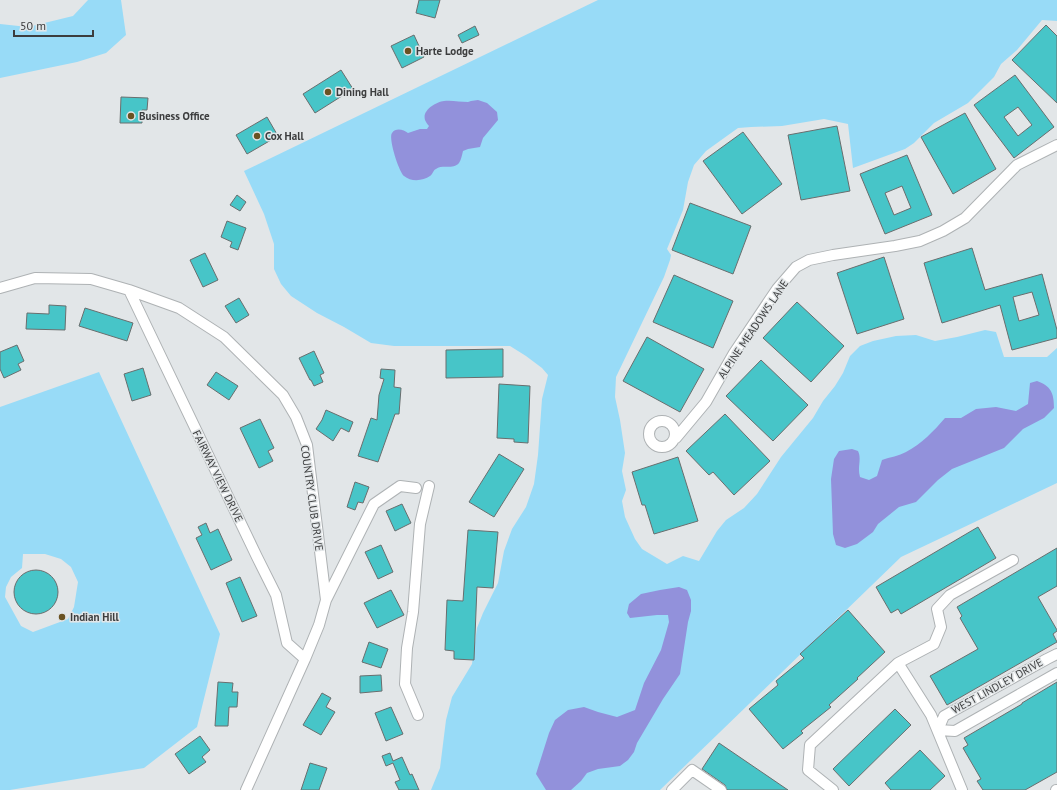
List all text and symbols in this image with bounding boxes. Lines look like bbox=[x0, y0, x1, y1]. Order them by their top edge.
scale bar bbox=[14, 12, 93, 38]
text: 50 m bbox=[20, 18, 46, 33]
place label: Harte Lodge bbox=[416, 44, 474, 58]
marker: Harte Lodge bbox=[403, 46, 413, 56]
place label: Dining Hall bbox=[336, 85, 390, 99]
marker: Dining Hall bbox=[323, 87, 333, 97]
place label: Business Office bbox=[139, 109, 210, 123]
marker: Business Office bbox=[126, 111, 136, 121]
place label: Cox Hall bbox=[265, 129, 304, 143]
marker: Cox Hall bbox=[252, 131, 262, 141]
street label: ALPINE MEADOWS LANE bbox=[715, 277, 791, 381]
street label: FAIRWAY VIEW DRIVE bbox=[190, 428, 246, 524]
street label: COUNTRY CLUB DRIVE bbox=[298, 444, 326, 552]
place label: Indian Hill bbox=[70, 610, 120, 624]
marker: Indian Hill bbox=[57, 612, 67, 622]
street label: WEST LINDLEY DRIVE bbox=[949, 655, 1045, 717]

